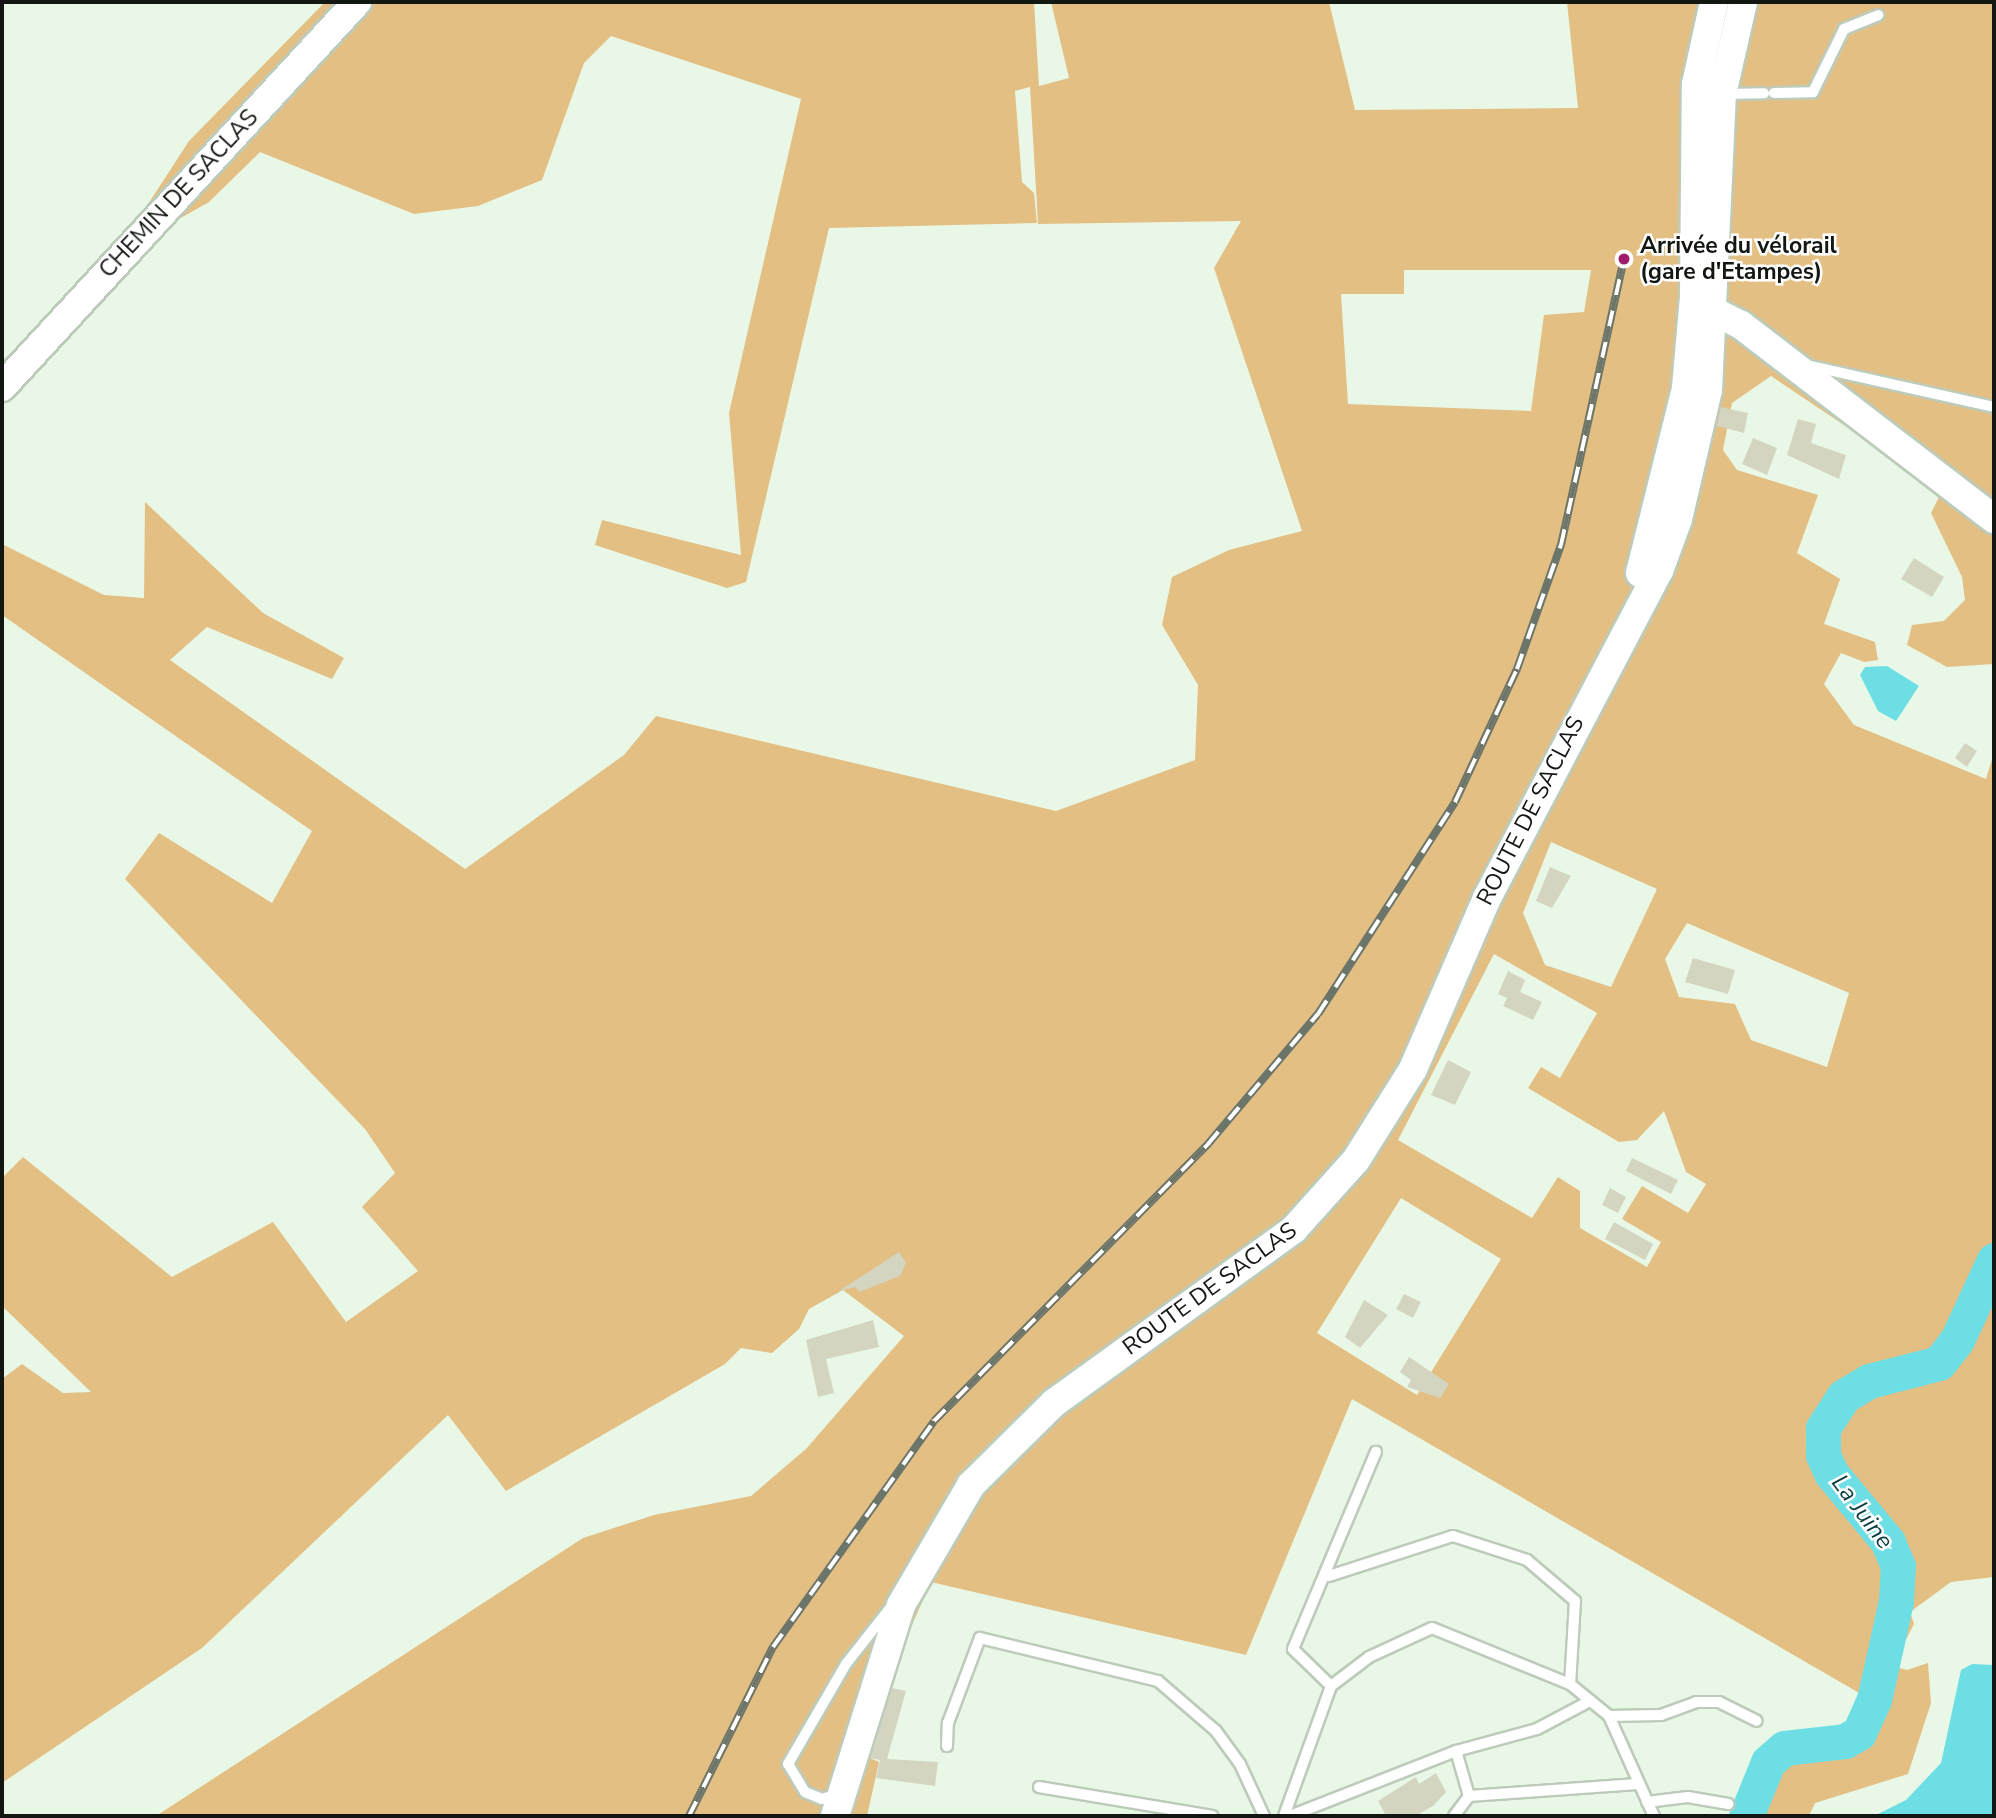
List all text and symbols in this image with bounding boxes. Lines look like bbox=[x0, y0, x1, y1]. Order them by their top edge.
street label: CHEMIN DE SACLAS bbox=[94, 104, 264, 284]
place label: Arrivée du vélorail (gare d'Etampes) bbox=[1640, 232, 1837, 286]
marker: Arrivée du vélorail (gare d'Etampes) bbox=[1614, 249, 1634, 269]
street label: ROUTE DE SACLAS bbox=[1471, 712, 1591, 910]
street label: ROUTE DE SACLAS bbox=[1118, 1217, 1302, 1361]
water label: La Juine bbox=[1825, 1469, 1899, 1555]

